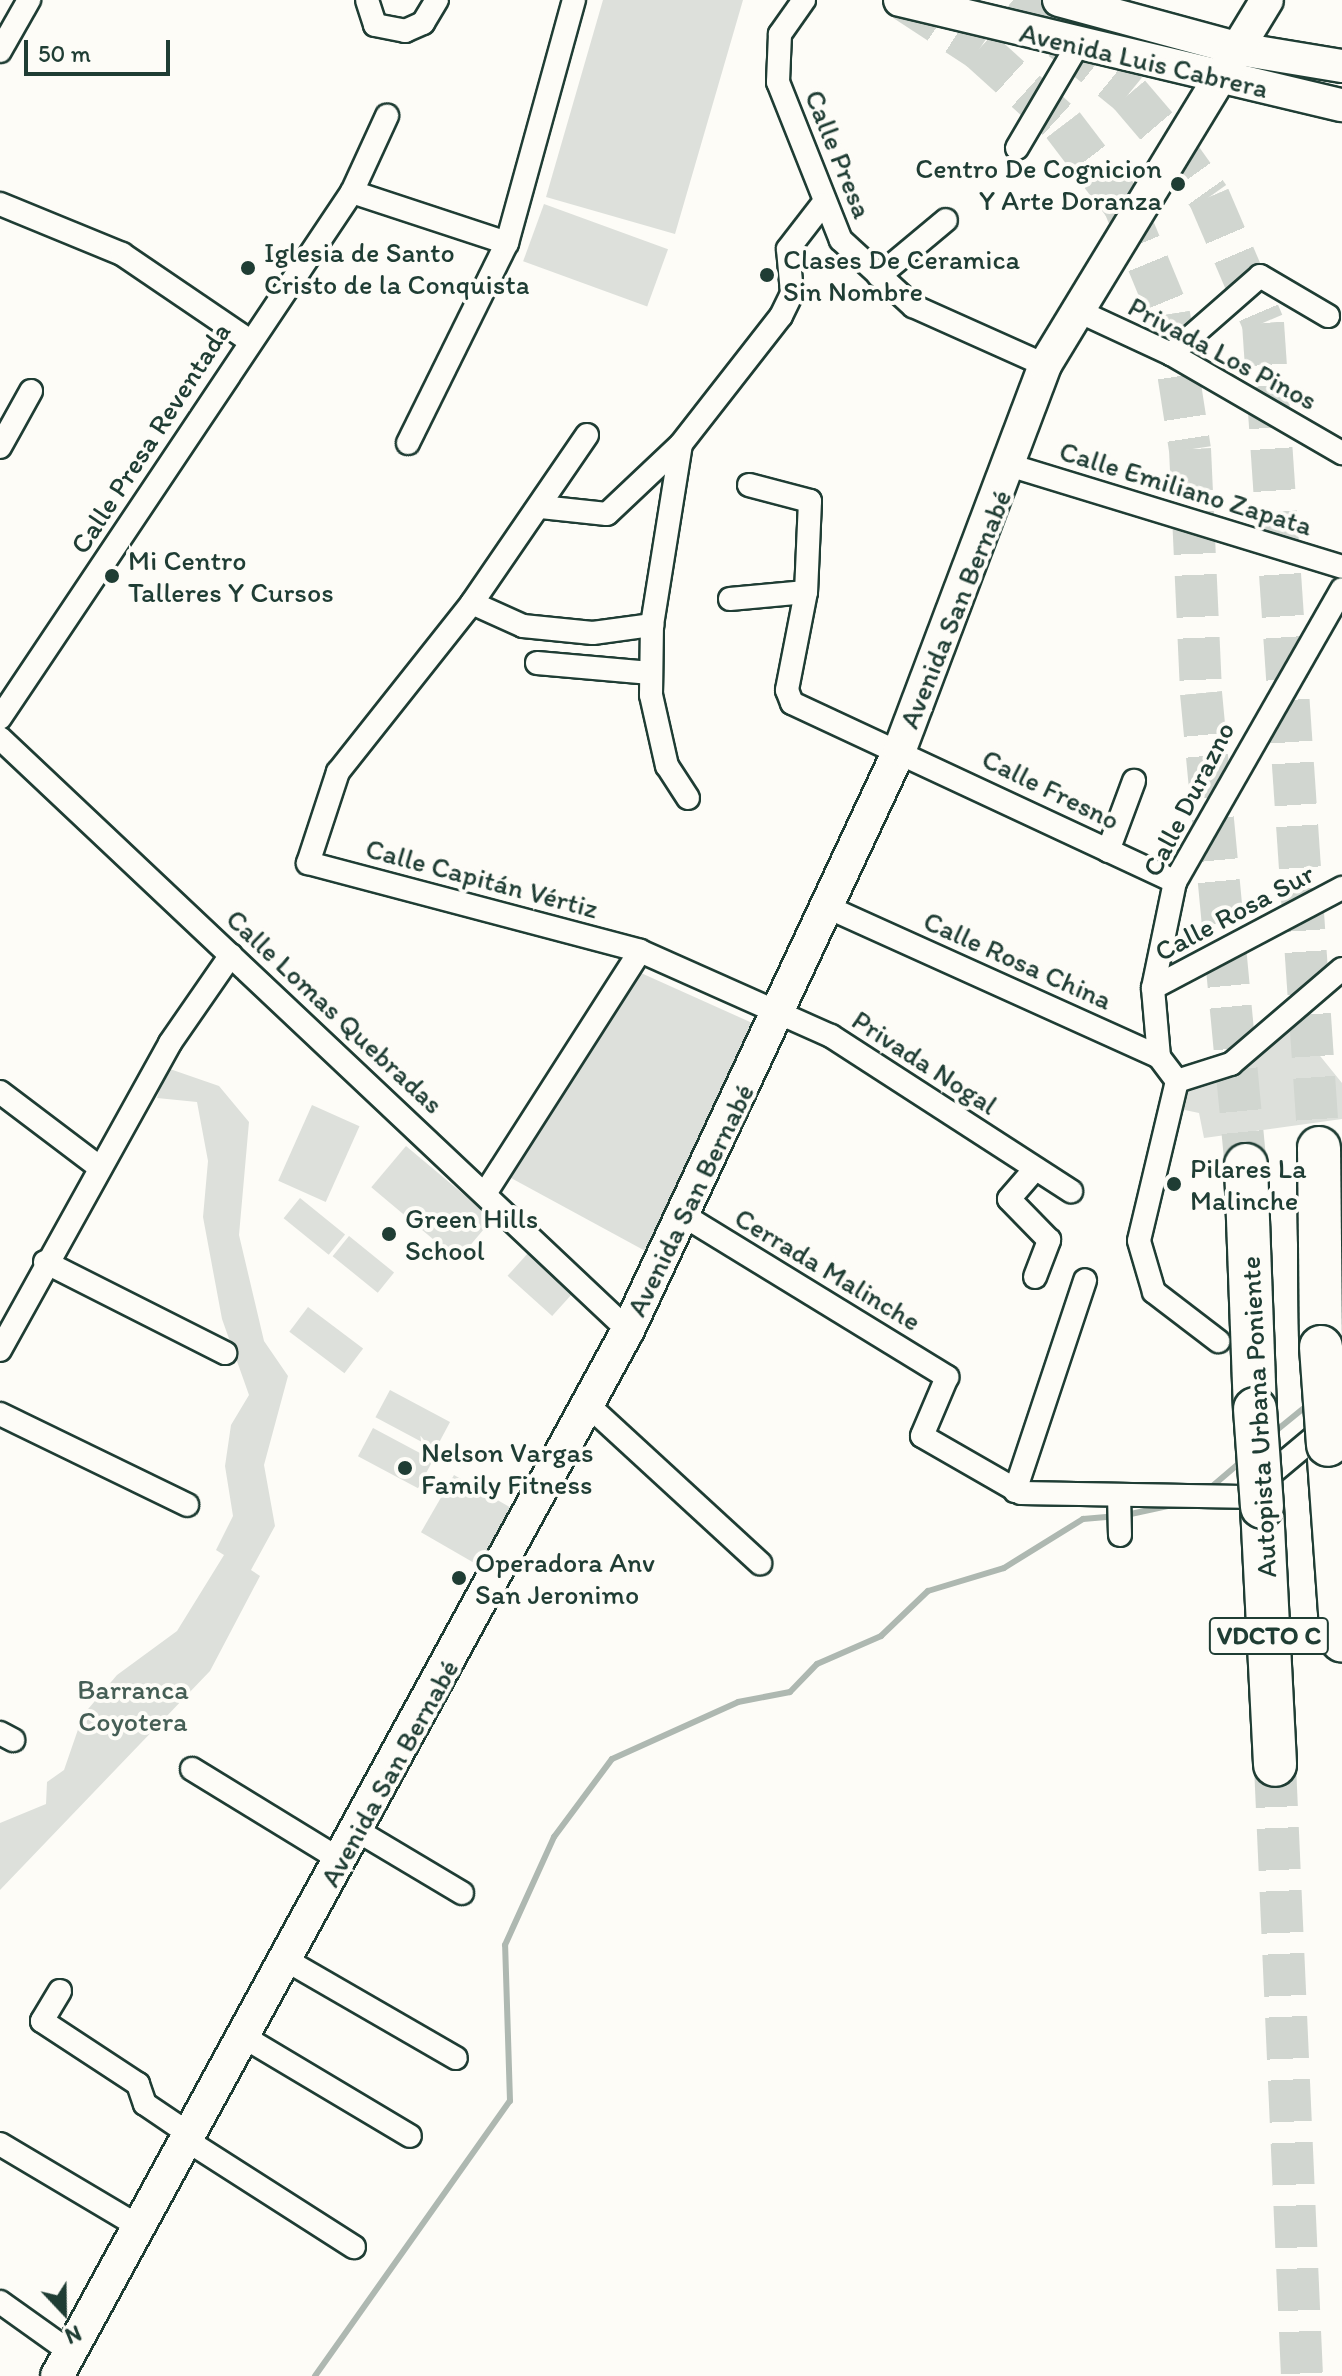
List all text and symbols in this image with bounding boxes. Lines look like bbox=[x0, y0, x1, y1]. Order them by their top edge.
street label: Avenida Luis Cabrera bbox=[1016, 15, 1272, 105]
scale bar bbox=[28, 24, 174, 74]
text: 50 m bbox=[38, 39, 91, 68]
street label: Calle Presa bbox=[798, 85, 880, 223]
place label: Centro De Cognicion Y Arte Doranza bbox=[915, 151, 1162, 217]
marker: Centro De Cognicion Y Arte Doranza bbox=[1169, 175, 1187, 193]
place label: Iglesia de Santo Cristo de la Conquista bbox=[264, 235, 530, 301]
place label: Clases De Ceramica Sin Nombre bbox=[783, 242, 1020, 308]
marker: Iglesia de Santo Cristo de la Conquista bbox=[239, 259, 257, 277]
marker: Clases De Ceramica Sin Nombre bbox=[758, 266, 776, 284]
street label: Privada Los Pinos bbox=[1122, 289, 1324, 417]
street label: Calle Presa Reventada bbox=[63, 317, 237, 559]
street label: Calle Emiliano Zapata bbox=[1055, 433, 1317, 543]
street label: Avenida San Bernabé bbox=[892, 485, 1018, 733]
place label: Mi Centro Talleres Y Cursos bbox=[128, 543, 334, 609]
marker: Mi Centro Talleres Y Cursos bbox=[103, 567, 121, 585]
street label: Calle Durazno bbox=[1134, 716, 1242, 882]
street label: Calle Fresno bbox=[977, 741, 1125, 837]
street label: Calle Capitán Vértiz bbox=[362, 831, 602, 925]
street label: Calle Rosa Sur bbox=[1149, 856, 1319, 968]
street label: Calle Lomas Quebradas bbox=[220, 902, 450, 1120]
street label: Calle Rosa China bbox=[920, 904, 1116, 1016]
street label: Privada Nogal bbox=[846, 1003, 1004, 1121]
street label: Avenida San Bernabé bbox=[619, 1079, 761, 1321]
place label: Pilares La Malinche bbox=[1190, 1151, 1307, 1217]
marker: Pilares La Malinche bbox=[1165, 1175, 1183, 1193]
street label: Cerrada Malinche bbox=[729, 1200, 927, 1338]
place label: Green Hills School bbox=[405, 1201, 538, 1267]
marker: Green Hills School bbox=[380, 1225, 398, 1243]
street label: Autopista Urbana Poniente bbox=[1233, 1255, 1283, 1579]
place label: Nelson Vargas Family Fitness bbox=[421, 1435, 593, 1501]
marker: Nelson Vargas Family Fitness bbox=[396, 1459, 414, 1477]
place label: Operadora Anv San Jeronimo bbox=[475, 1545, 656, 1611]
marker: Operadora Anv San Jeronimo bbox=[450, 1569, 468, 1587]
road number: VDCTO C bbox=[1207, 1614, 1331, 1658]
street label: Avenida San Bernabé bbox=[313, 1654, 465, 1892]
park label: Barranca Coyotera bbox=[77, 1672, 189, 1738]
north arrow bbox=[24, 2272, 104, 2352]
text: N bbox=[61, 2319, 85, 2350]

